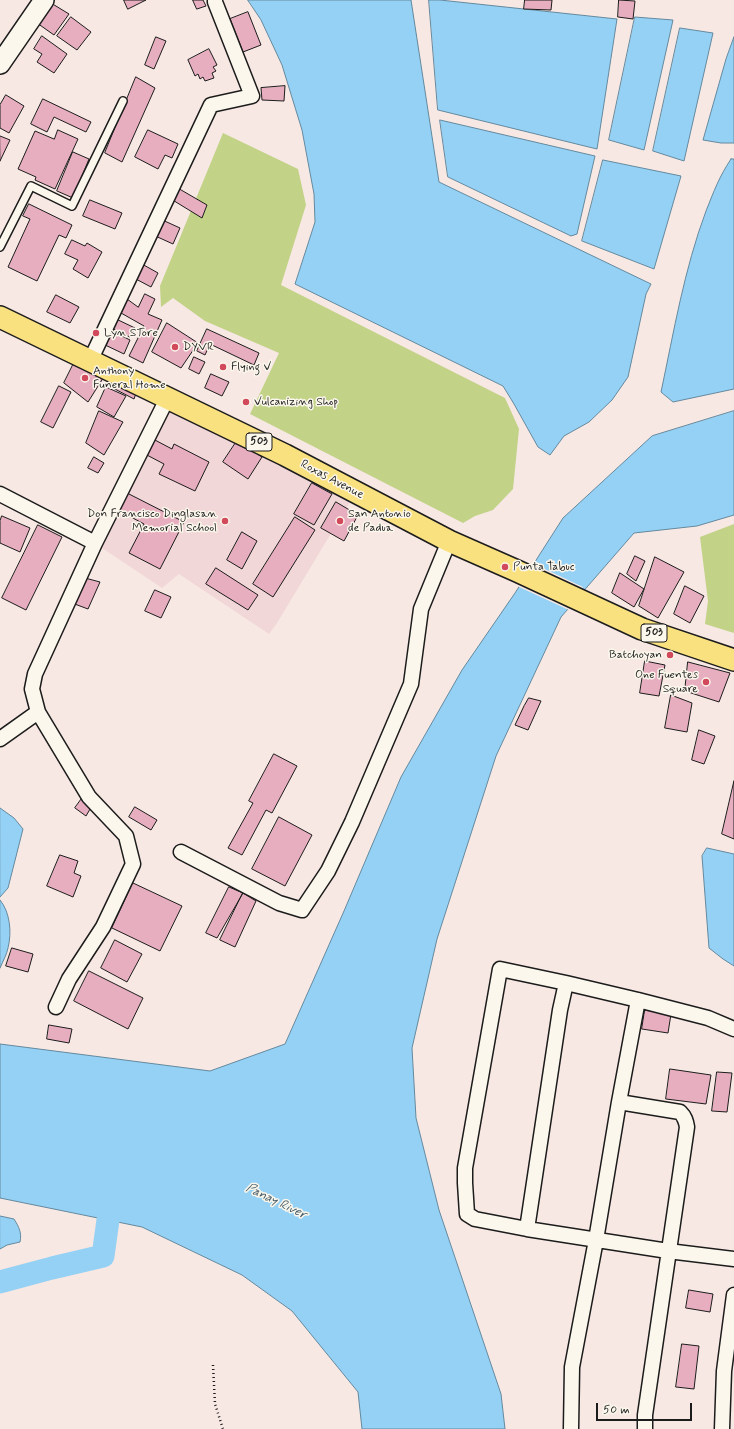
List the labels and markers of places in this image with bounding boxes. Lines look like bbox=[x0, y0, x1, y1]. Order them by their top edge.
place label: Lyn STore bbox=[104, 326, 158, 340]
marker: Lyn STore bbox=[91, 328, 101, 338]
place label: DYVR bbox=[183, 340, 214, 354]
marker: DYVR bbox=[170, 342, 180, 352]
place label: Flying V bbox=[231, 360, 271, 374]
marker: Flying V bbox=[218, 362, 228, 372]
place label: Anthony Funeral Home bbox=[93, 364, 166, 392]
marker: Anthony Funeral Home bbox=[80, 373, 90, 383]
place label: Vulcanizing Shop bbox=[254, 395, 338, 409]
marker: Vulcanizing Shop bbox=[241, 397, 251, 407]
place label: Don Francisco Dinglasan Memorial School bbox=[87, 507, 217, 535]
place label: San Antonio de Padua bbox=[348, 507, 411, 535]
marker: Don Francisco Dinglasan Memorial School bbox=[220, 516, 230, 526]
marker: San Antonio de Padua bbox=[335, 516, 345, 526]
place label: Punta Tabuc bbox=[513, 560, 574, 574]
marker: Punta Tabuc bbox=[500, 562, 510, 572]
place label: Batchoyan bbox=[609, 648, 662, 662]
marker: Batchoyan bbox=[665, 650, 675, 660]
place label: One Fuentes Square bbox=[635, 668, 698, 696]
marker: One Fuentes Square bbox=[701, 677, 711, 687]

